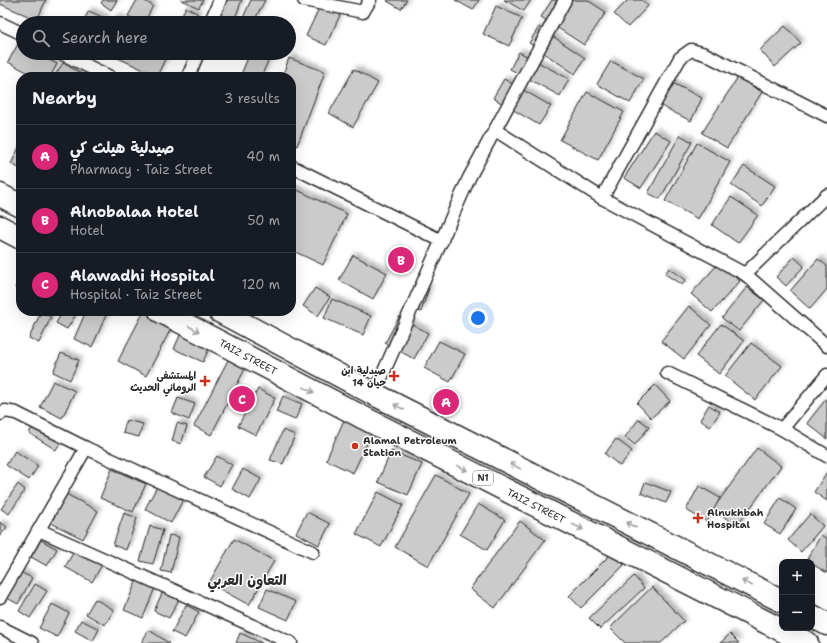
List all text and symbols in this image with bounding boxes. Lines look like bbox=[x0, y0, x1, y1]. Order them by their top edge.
search box bbox=[16, 16, 296, 60]
icon: search bbox=[30, 27, 52, 49]
text: Search here bbox=[62, 28, 148, 48]
text: Nearby bbox=[32, 87, 97, 109]
text: 3 results bbox=[224, 90, 280, 107]
text: صيدلية هيلث كي bbox=[70, 138, 174, 158]
text: A bbox=[40, 148, 50, 165]
text: 40 m bbox=[246, 148, 280, 165]
text: Pharmacy · Taiz Street bbox=[70, 161, 213, 178]
text: Alnobalaa Hotel bbox=[70, 202, 198, 222]
text: B bbox=[41, 212, 49, 229]
text: 50 m bbox=[247, 212, 280, 229]
text: Hotel bbox=[70, 222, 104, 239]
pin: B bbox=[388, 245, 414, 275]
text: Alawadhi Hospital bbox=[70, 266, 215, 286]
text: C bbox=[41, 276, 49, 293]
text: 120 m bbox=[242, 276, 280, 293]
text: Hospital · Taiz Street bbox=[70, 286, 202, 303]
your location bbox=[468, 308, 488, 328]
one-way arrow bbox=[188, 326, 200, 333]
street label: TAIZ STREET bbox=[217, 336, 279, 378]
place label: صيدلية ابن حيان 14 bbox=[341, 364, 386, 389]
place label: المستشفى الروماني الحديث bbox=[130, 369, 196, 397]
marker: صيدلية ابن حيان 14 bbox=[389, 371, 399, 381]
marker: المستشفى الروماني الحديث bbox=[199, 375, 211, 387]
pin: C bbox=[229, 384, 255, 414]
one-way arrow bbox=[303, 386, 315, 394]
pin: A bbox=[433, 387, 459, 417]
one-way arrow bbox=[394, 403, 406, 410]
place label: Alamal Petroleum Station bbox=[363, 434, 457, 459]
marker: Alamal Petroleum Station bbox=[350, 441, 360, 451]
one-way arrow bbox=[510, 462, 522, 469]
one-way arrow bbox=[456, 465, 468, 472]
road number: N1 bbox=[473, 471, 493, 485]
street label: TAIZ STREET bbox=[505, 486, 567, 526]
place label: Alnukhbah Hospital bbox=[707, 506, 764, 531]
marker: Alnukhbah Hospital bbox=[692, 512, 704, 524]
one-way arrow bbox=[626, 520, 638, 528]
one-way arrow bbox=[572, 524, 584, 531]
map controls bbox=[779, 559, 815, 631]
button: + bbox=[779, 559, 815, 595]
district label: التعاون العربي bbox=[208, 571, 287, 593]
one-way arrow bbox=[741, 579, 753, 587]
button: − bbox=[779, 595, 815, 631]

